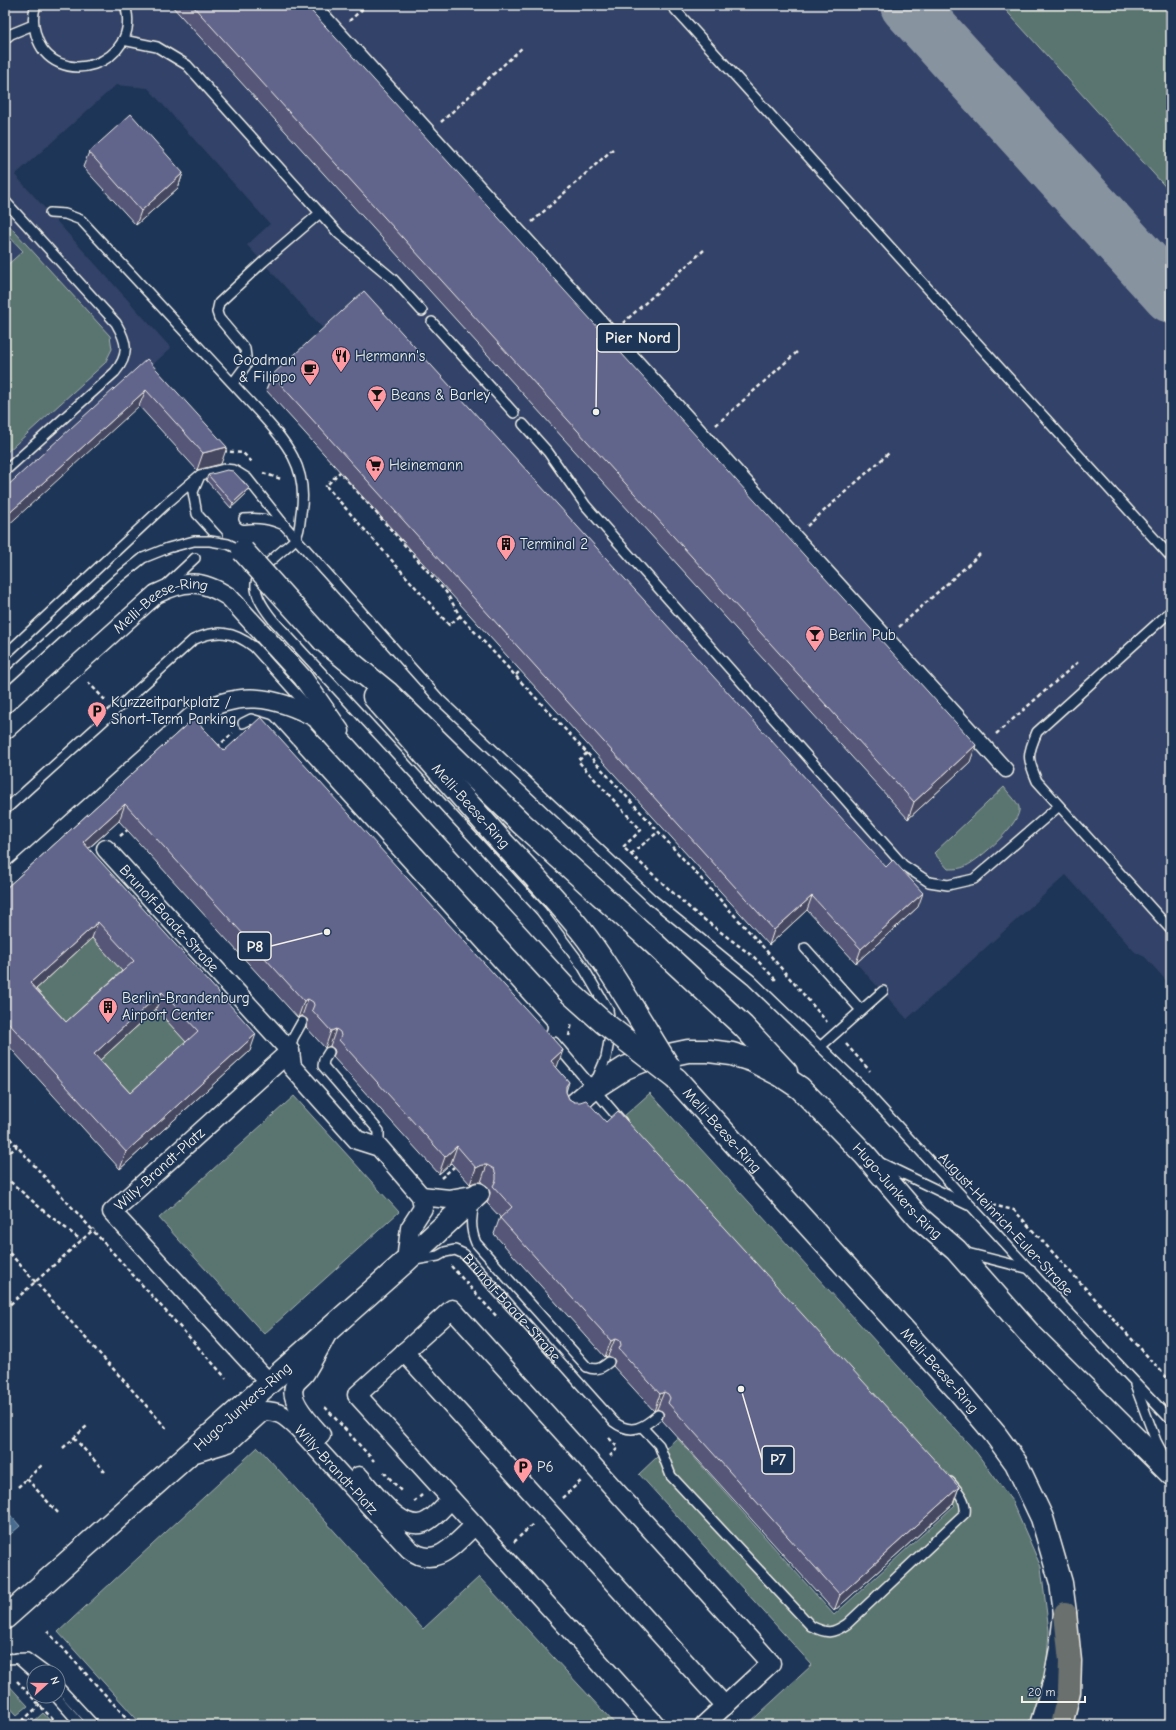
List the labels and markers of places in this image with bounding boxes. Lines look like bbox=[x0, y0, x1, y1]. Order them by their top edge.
callout: Pier Nord bbox=[597, 324, 679, 352]
restaurant icon: Hermann's bbox=[330, 345, 352, 373]
place label: Hermann's bbox=[355, 347, 425, 365]
place label: Goodman & Filippo bbox=[233, 351, 296, 386]
cafe icon: Goodman & Filippo bbox=[299, 358, 321, 386]
bar icon: Beans & Barley bbox=[366, 384, 388, 412]
place label: Beans & Barley bbox=[391, 386, 491, 404]
supermarket icon: Heinemann bbox=[364, 454, 386, 482]
place label: Heinemann bbox=[389, 456, 463, 474]
building icon: Terminal 2 bbox=[495, 533, 517, 561]
place label: Terminal 2 bbox=[520, 535, 588, 553]
bar icon: Berlin Pub bbox=[804, 624, 826, 652]
place label: Berlin Pub bbox=[829, 626, 896, 644]
place label: Kurzzeitparkplatz / Short-Term Parking bbox=[111, 693, 237, 728]
parking icon: Kurzzeitparkplatz / Short-Term Parking bbox=[86, 700, 108, 728]
callout: P8 bbox=[238, 932, 271, 960]
place label: Berlin-Brandenburg Airport Center bbox=[122, 989, 250, 1024]
building icon: Berlin-Brandenburg Airport Center bbox=[97, 996, 119, 1024]
callout: P7 bbox=[762, 1446, 794, 1474]
parking icon: P6 bbox=[512, 1456, 534, 1484]
place label: P6 bbox=[537, 1458, 554, 1476]

